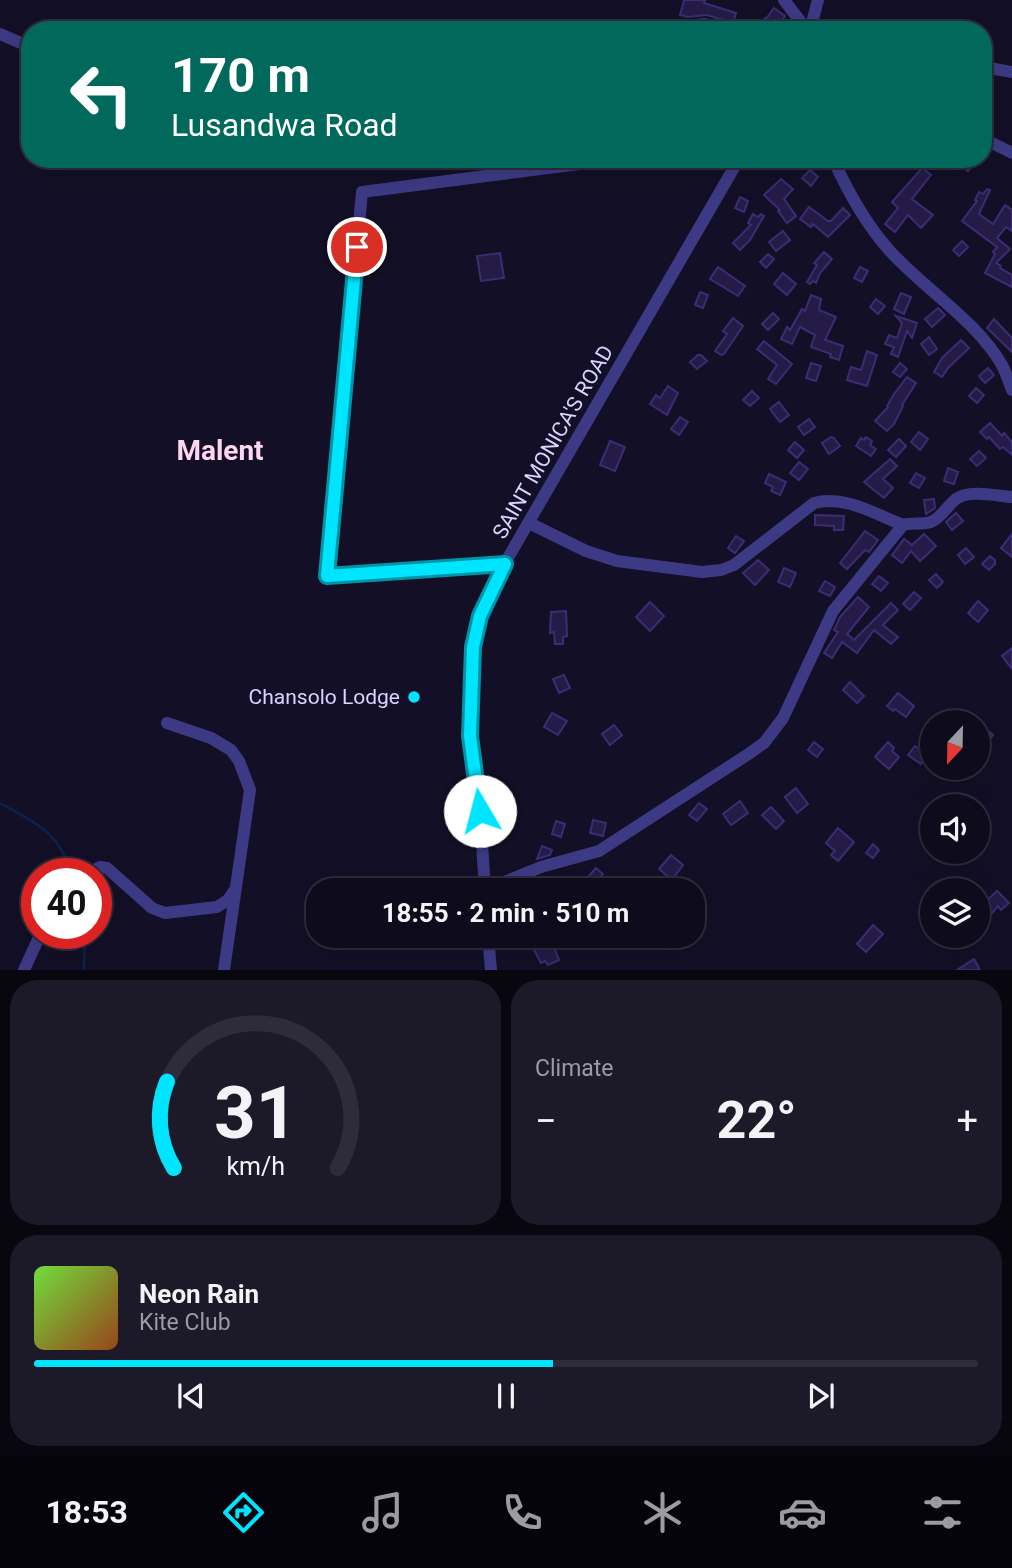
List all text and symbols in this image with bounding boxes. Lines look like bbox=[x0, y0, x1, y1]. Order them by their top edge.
text: 170 m bbox=[171, 47, 310, 104]
icon: left bbox=[56, 49, 147, 140]
text: Lusandwa Road bbox=[171, 106, 398, 144]
pin bbox=[327, 217, 387, 277]
icon: arrive bbox=[338, 228, 376, 266]
street label: SAINT MONICA'S ROAD bbox=[488, 341, 618, 543]
district label: Malent bbox=[176, 434, 264, 467]
place label: Chansolo Lodge bbox=[249, 685, 400, 709]
marker: Chansolo Lodge bbox=[406, 689, 422, 705]
north arrow bbox=[920, 710, 990, 780]
map controls bbox=[920, 710, 990, 948]
position arrow bbox=[443, 774, 517, 848]
button: sound bbox=[920, 794, 990, 864]
speed limit sign: 40 bbox=[21, 858, 112, 949]
button: layers bbox=[920, 878, 990, 948]
text: 18:55 · 2 min · 510 m bbox=[382, 898, 629, 928]
text: Climate bbox=[535, 1055, 614, 1082]
text: 31 bbox=[214, 1071, 297, 1157]
text: 22° bbox=[717, 1090, 797, 1151]
text: − bbox=[535, 1099, 557, 1143]
text: + bbox=[956, 1099, 978, 1143]
text: km/h bbox=[226, 1152, 285, 1181]
text: Neon Rain bbox=[139, 1279, 259, 1309]
text: Kite Club bbox=[139, 1309, 231, 1336]
icon: previous bbox=[172, 1377, 210, 1415]
icon: pause bbox=[487, 1377, 525, 1415]
icon: next bbox=[802, 1377, 840, 1415]
icon: directions bbox=[219, 1488, 268, 1537]
icon: music bbox=[358, 1488, 407, 1537]
icon: phone bbox=[498, 1488, 547, 1537]
icon: climate bbox=[638, 1488, 687, 1537]
icon: car bbox=[778, 1488, 827, 1537]
icon: filters bbox=[918, 1488, 967, 1537]
text: 18:53 bbox=[45, 1493, 128, 1531]

